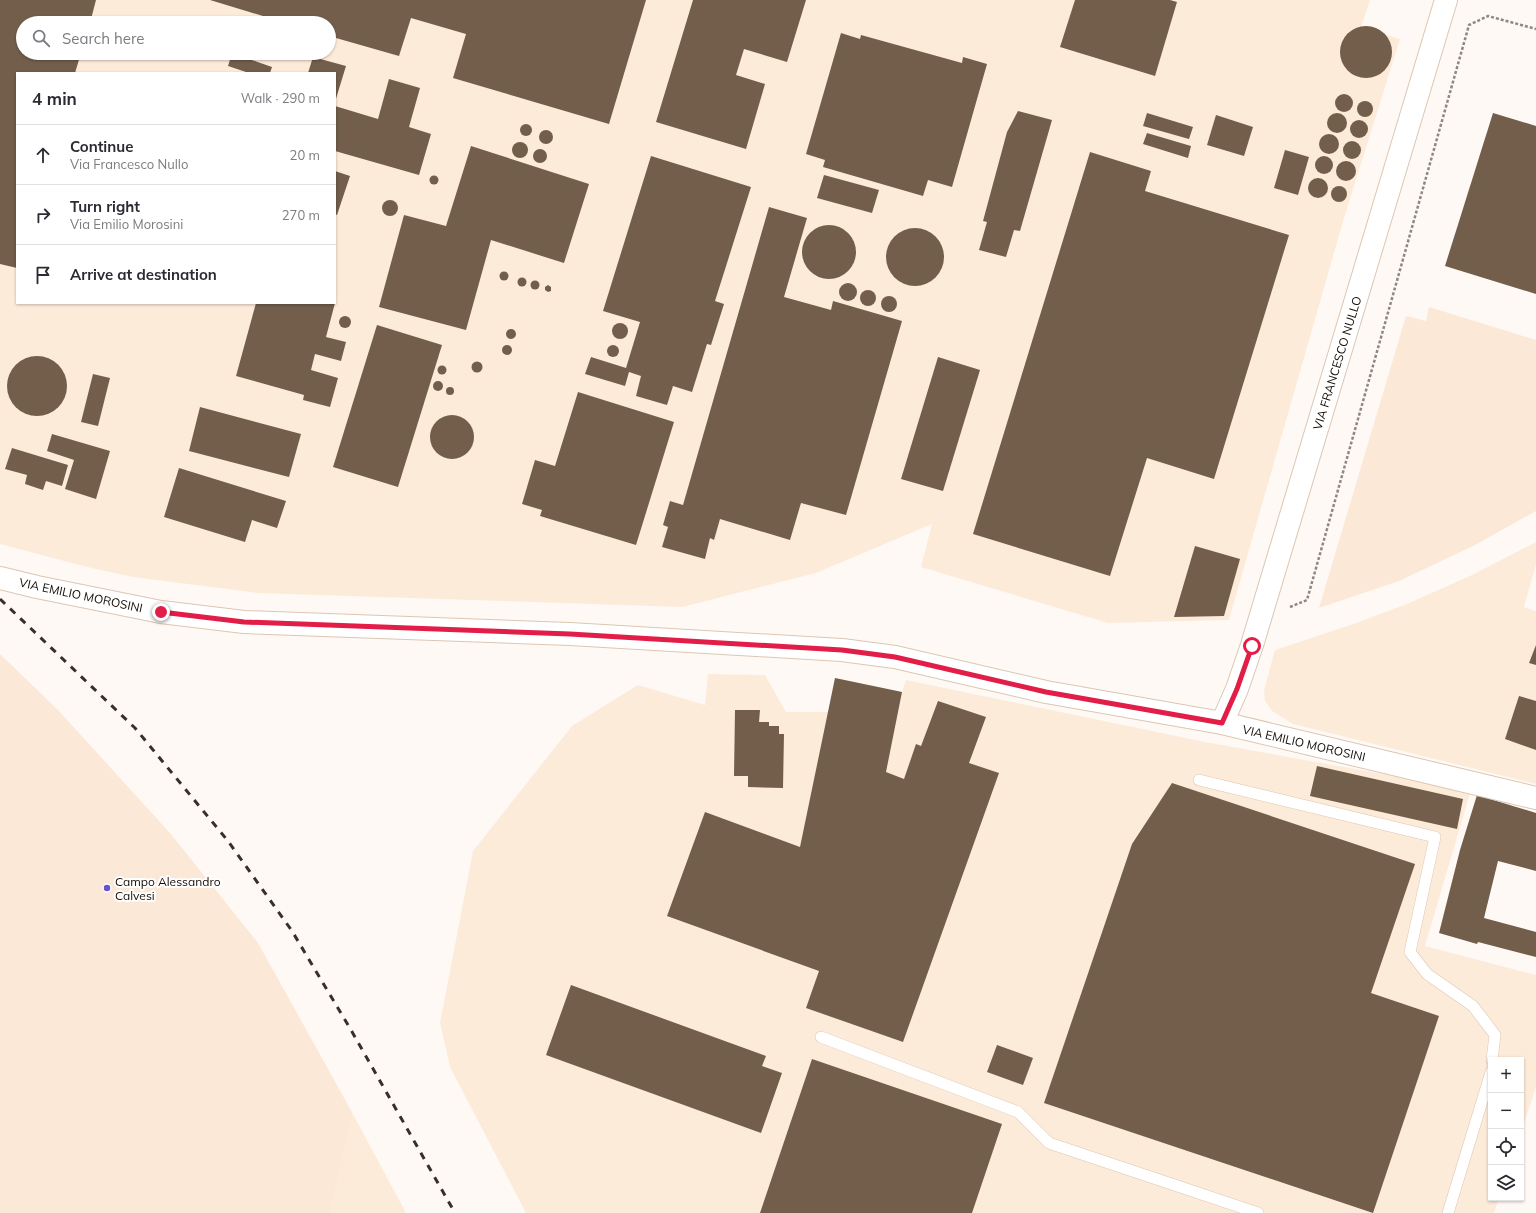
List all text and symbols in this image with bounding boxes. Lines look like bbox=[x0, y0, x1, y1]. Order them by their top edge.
search box bbox=[16, 16, 336, 60]
icon: search bbox=[30, 27, 52, 49]
text: Search here bbox=[62, 29, 144, 48]
text: 4 min bbox=[32, 88, 77, 109]
text: Walk · 290 m bbox=[241, 90, 320, 106]
text: Continue bbox=[70, 137, 133, 156]
icon: ahead bbox=[32, 144, 54, 166]
text: 20 m bbox=[290, 147, 320, 163]
text: Via Francesco Nullo bbox=[70, 156, 188, 172]
text: Turn right bbox=[70, 197, 140, 216]
icon: right bbox=[32, 204, 54, 226]
text: 270 m bbox=[282, 207, 320, 223]
text: Via Emilio Morosini bbox=[70, 216, 183, 232]
icon: arrive bbox=[32, 264, 54, 286]
text: Arrive at destination bbox=[70, 265, 217, 284]
street label: VIA FRANCESCO NULLO bbox=[1310, 294, 1364, 432]
street label: VIA EMILIO MOROSINI bbox=[18, 575, 144, 615]
route end bbox=[152, 603, 170, 621]
route start bbox=[1243, 637, 1261, 655]
street label: VIA EMILIO MOROSINI bbox=[1241, 722, 1367, 764]
place label: Campo Alessandro Calvesi bbox=[115, 874, 221, 903]
marker: Campo Alessandro Calvesi bbox=[102, 883, 112, 893]
map controls bbox=[1488, 1057, 1524, 1201]
button: + bbox=[1488, 1057, 1524, 1093]
button: − bbox=[1488, 1093, 1524, 1129]
button: locate bbox=[1488, 1129, 1524, 1165]
button: layers bbox=[1488, 1165, 1524, 1201]

